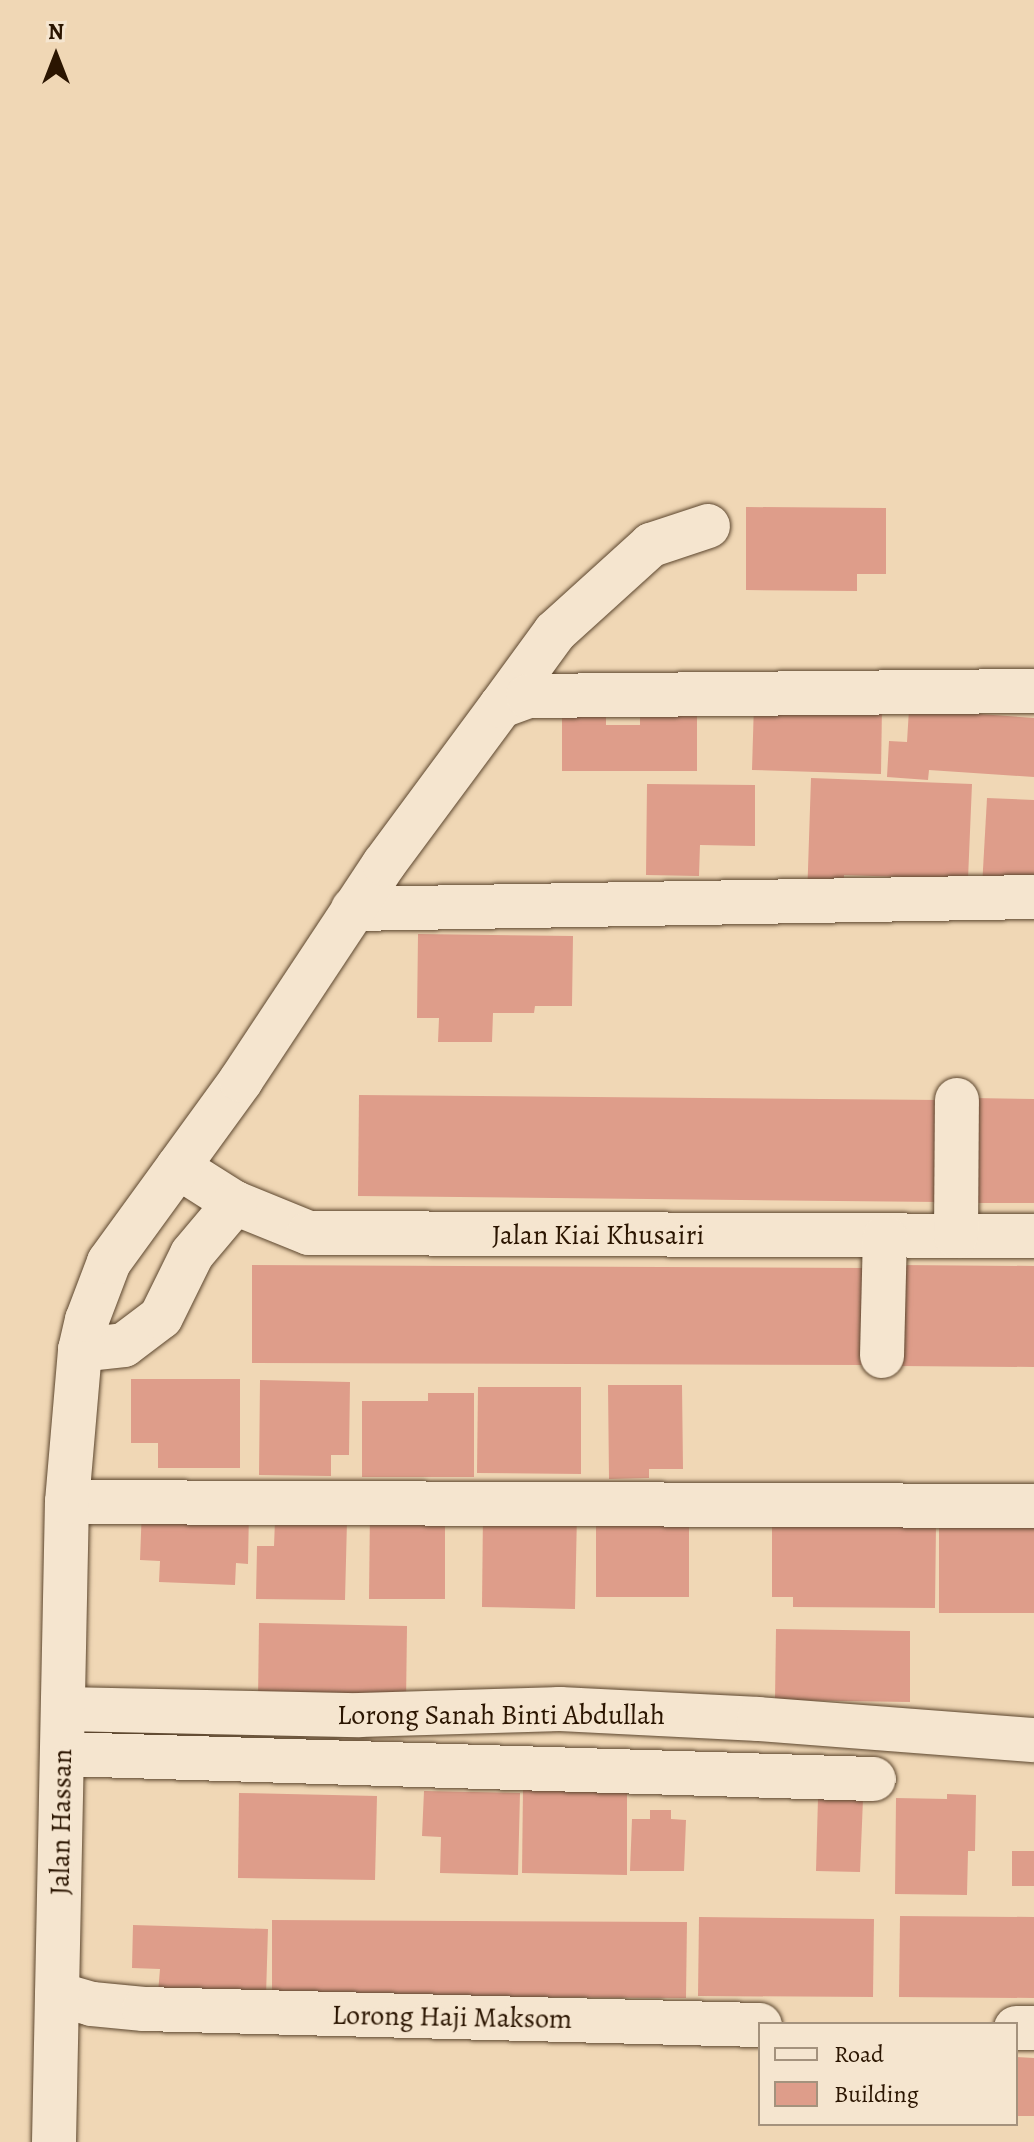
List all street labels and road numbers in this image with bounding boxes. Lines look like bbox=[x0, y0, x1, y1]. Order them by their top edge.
street label: Jalan Kiai Khusairi bbox=[492, 1218, 704, 1252]
street label: Lorong Sanah Binti Abdullah bbox=[337, 1698, 665, 1732]
street label: Jalan Hassan bbox=[43, 1748, 79, 1896]
street label: Lorong Haji Maksom bbox=[332, 1998, 572, 2036]

